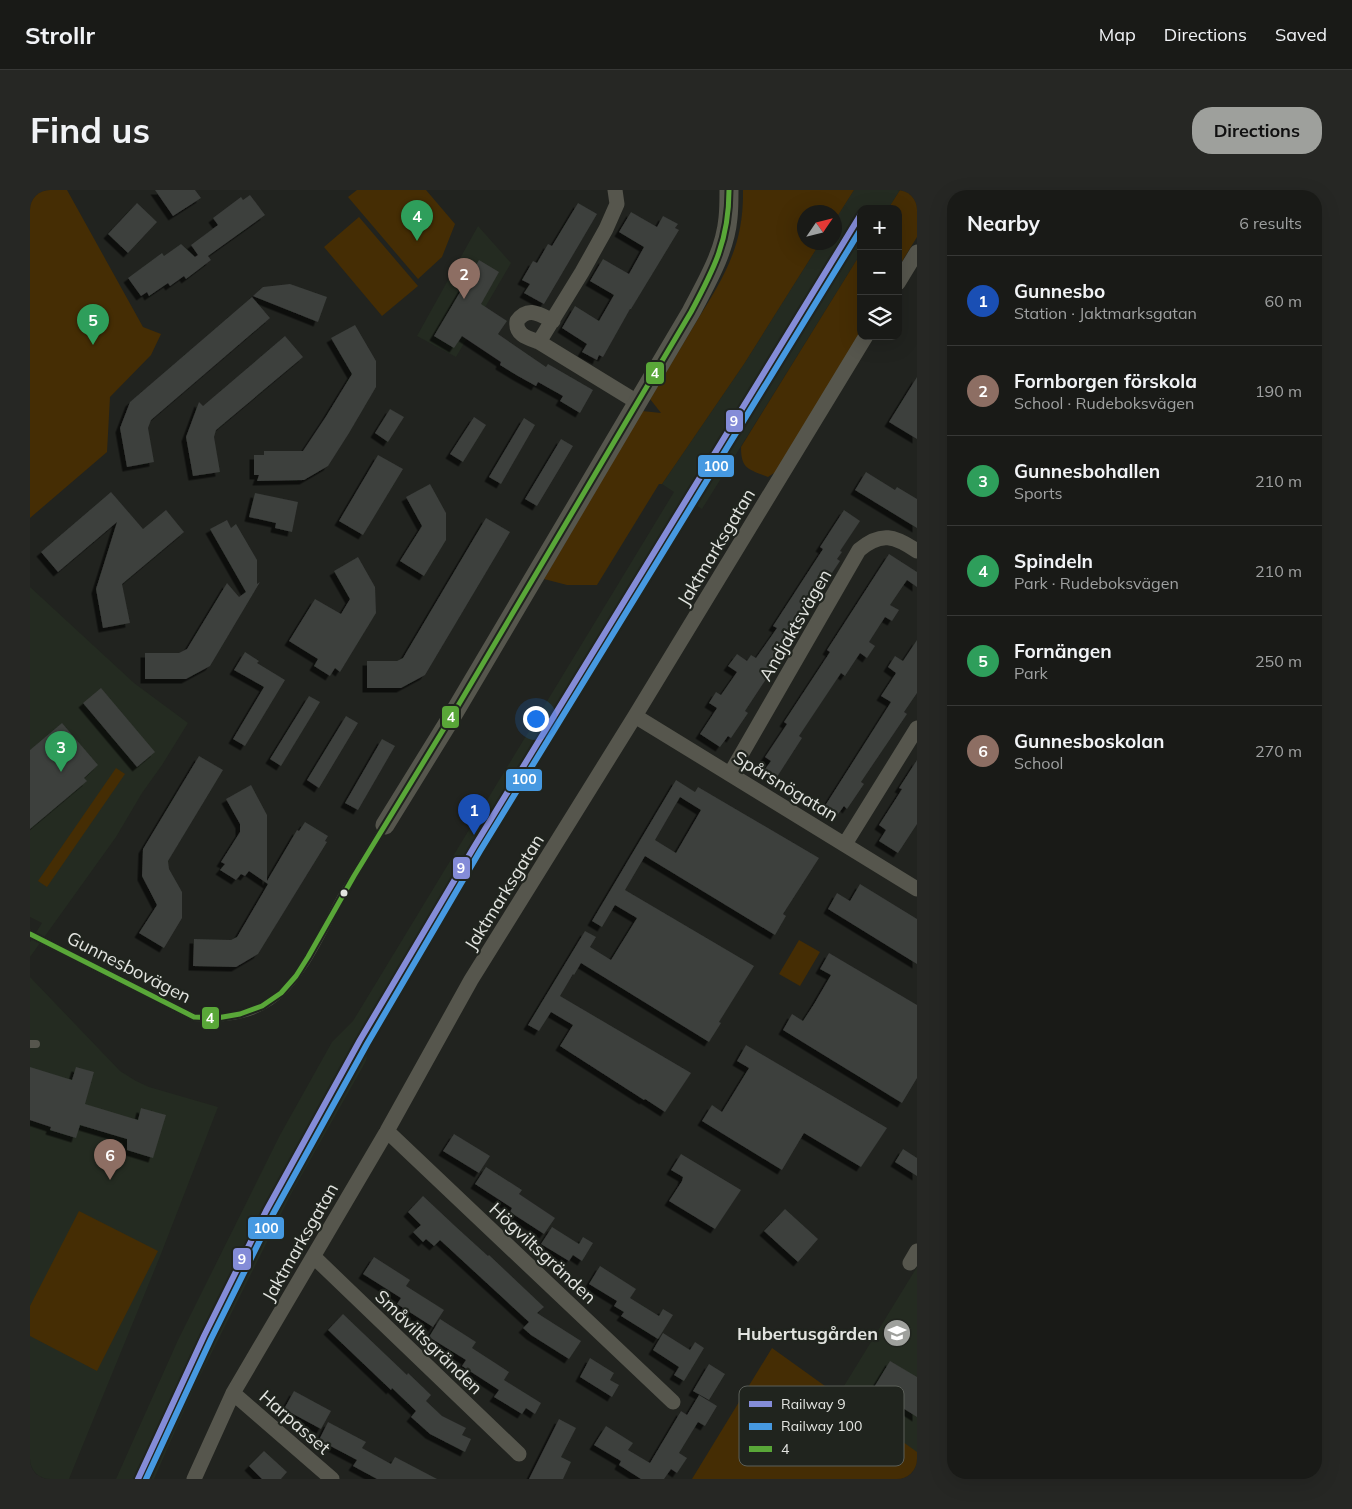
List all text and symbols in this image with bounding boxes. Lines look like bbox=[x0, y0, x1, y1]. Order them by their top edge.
text: Strollr bbox=[25, 20, 95, 50]
text: Map bbox=[1099, 23, 1136, 46]
text: Directions bbox=[1164, 23, 1247, 46]
text: Saved bbox=[1275, 23, 1327, 46]
button: Directions bbox=[1192, 107, 1322, 154]
text: Find us bbox=[30, 108, 150, 152]
pin: 4 bbox=[401, 200, 433, 241]
north arrow bbox=[797, 205, 842, 250]
map controls bbox=[857, 205, 902, 340]
button: + bbox=[857, 205, 902, 250]
text: Nearby bbox=[967, 210, 1040, 236]
text: 6 results bbox=[1239, 213, 1302, 233]
button: − bbox=[857, 250, 902, 295]
pin: 2 bbox=[448, 258, 480, 299]
text: Gunnesbo bbox=[1014, 279, 1105, 303]
text: 1 bbox=[978, 291, 988, 311]
text: 60 m bbox=[1265, 291, 1302, 311]
button: layers bbox=[857, 295, 902, 340]
text: Station · Jaktmarksgatan bbox=[1014, 303, 1197, 323]
pin: 5 bbox=[77, 304, 109, 345]
line badge: 4 bbox=[645, 361, 665, 385]
text: 4 bbox=[651, 364, 660, 382]
text: Fornborgen förskola bbox=[1014, 369, 1197, 393]
text: 2 bbox=[978, 381, 988, 401]
text: 190 m bbox=[1255, 381, 1302, 401]
text: School · Rudeboksvägen bbox=[1014, 393, 1194, 413]
line badge: 9 bbox=[725, 409, 744, 433]
text: 9 bbox=[730, 412, 738, 430]
line badge: 100 bbox=[697, 454, 735, 478]
text: 100 bbox=[703, 457, 729, 475]
text: Gunnesbohallen bbox=[1014, 459, 1160, 483]
text: 3 bbox=[978, 471, 988, 491]
text: 210 m bbox=[1255, 471, 1302, 491]
text: Sports bbox=[1014, 483, 1062, 503]
street label: Jaktmarksgatan bbox=[672, 484, 760, 610]
text: Spindeln bbox=[1014, 549, 1093, 573]
text: 4 bbox=[978, 561, 988, 581]
text: 210 m bbox=[1255, 561, 1302, 581]
street label: Andjaktsvägen bbox=[754, 565, 836, 685]
text: Park · Rudeboksvägen bbox=[1014, 573, 1179, 593]
text: Fornängen bbox=[1014, 639, 1112, 663]
text: 5 bbox=[978, 651, 988, 671]
text: 250 m bbox=[1255, 651, 1302, 671]
text: Park bbox=[1014, 663, 1048, 683]
line badge: 4 bbox=[441, 705, 460, 729]
your location bbox=[523, 706, 549, 732]
text: 4 bbox=[447, 708, 456, 726]
text: Gunnesboskolan bbox=[1014, 729, 1165, 753]
pin: 3 bbox=[45, 731, 77, 772]
text: 6 bbox=[978, 741, 988, 761]
text: 270 m bbox=[1255, 741, 1302, 761]
street label: Spårsnögatan bbox=[729, 746, 843, 826]
text: School bbox=[1014, 753, 1063, 773]
line badge: 100 bbox=[505, 768, 543, 792]
text: 100 bbox=[511, 770, 537, 788]
pin: 1 bbox=[458, 794, 490, 835]
street label: Jaktmarksgatan bbox=[459, 830, 549, 954]
line badge: 9 bbox=[452, 856, 471, 880]
text: 9 bbox=[457, 859, 465, 877]
unlabelled marker bbox=[339, 888, 349, 898]
street label: Gunnesbovägen bbox=[63, 926, 195, 1008]
line badge: 4 bbox=[201, 1006, 220, 1030]
text: 4 bbox=[206, 1009, 215, 1027]
pin: 6 bbox=[94, 1139, 126, 1180]
street label: Jaktmarksgatan bbox=[257, 1179, 343, 1305]
street label: Högviltsgränden bbox=[485, 1197, 601, 1309]
line badge: 100 bbox=[247, 1216, 285, 1240]
text: 100 bbox=[253, 1219, 279, 1237]
line badge: 9 bbox=[232, 1247, 252, 1271]
text: 9 bbox=[238, 1250, 246, 1268]
street label: Småviltsgränden bbox=[370, 1285, 488, 1399]
school or university icon: Hubertusgården bbox=[882, 1318, 912, 1348]
place label: Hubertusgården bbox=[737, 1322, 878, 1345]
street label: Harpasset bbox=[255, 1385, 335, 1459]
legend bbox=[739, 1386, 904, 1466]
text: Railway 9 bbox=[781, 1395, 846, 1413]
text: Railway 100 bbox=[781, 1417, 862, 1435]
text: 4 bbox=[781, 1440, 790, 1458]

